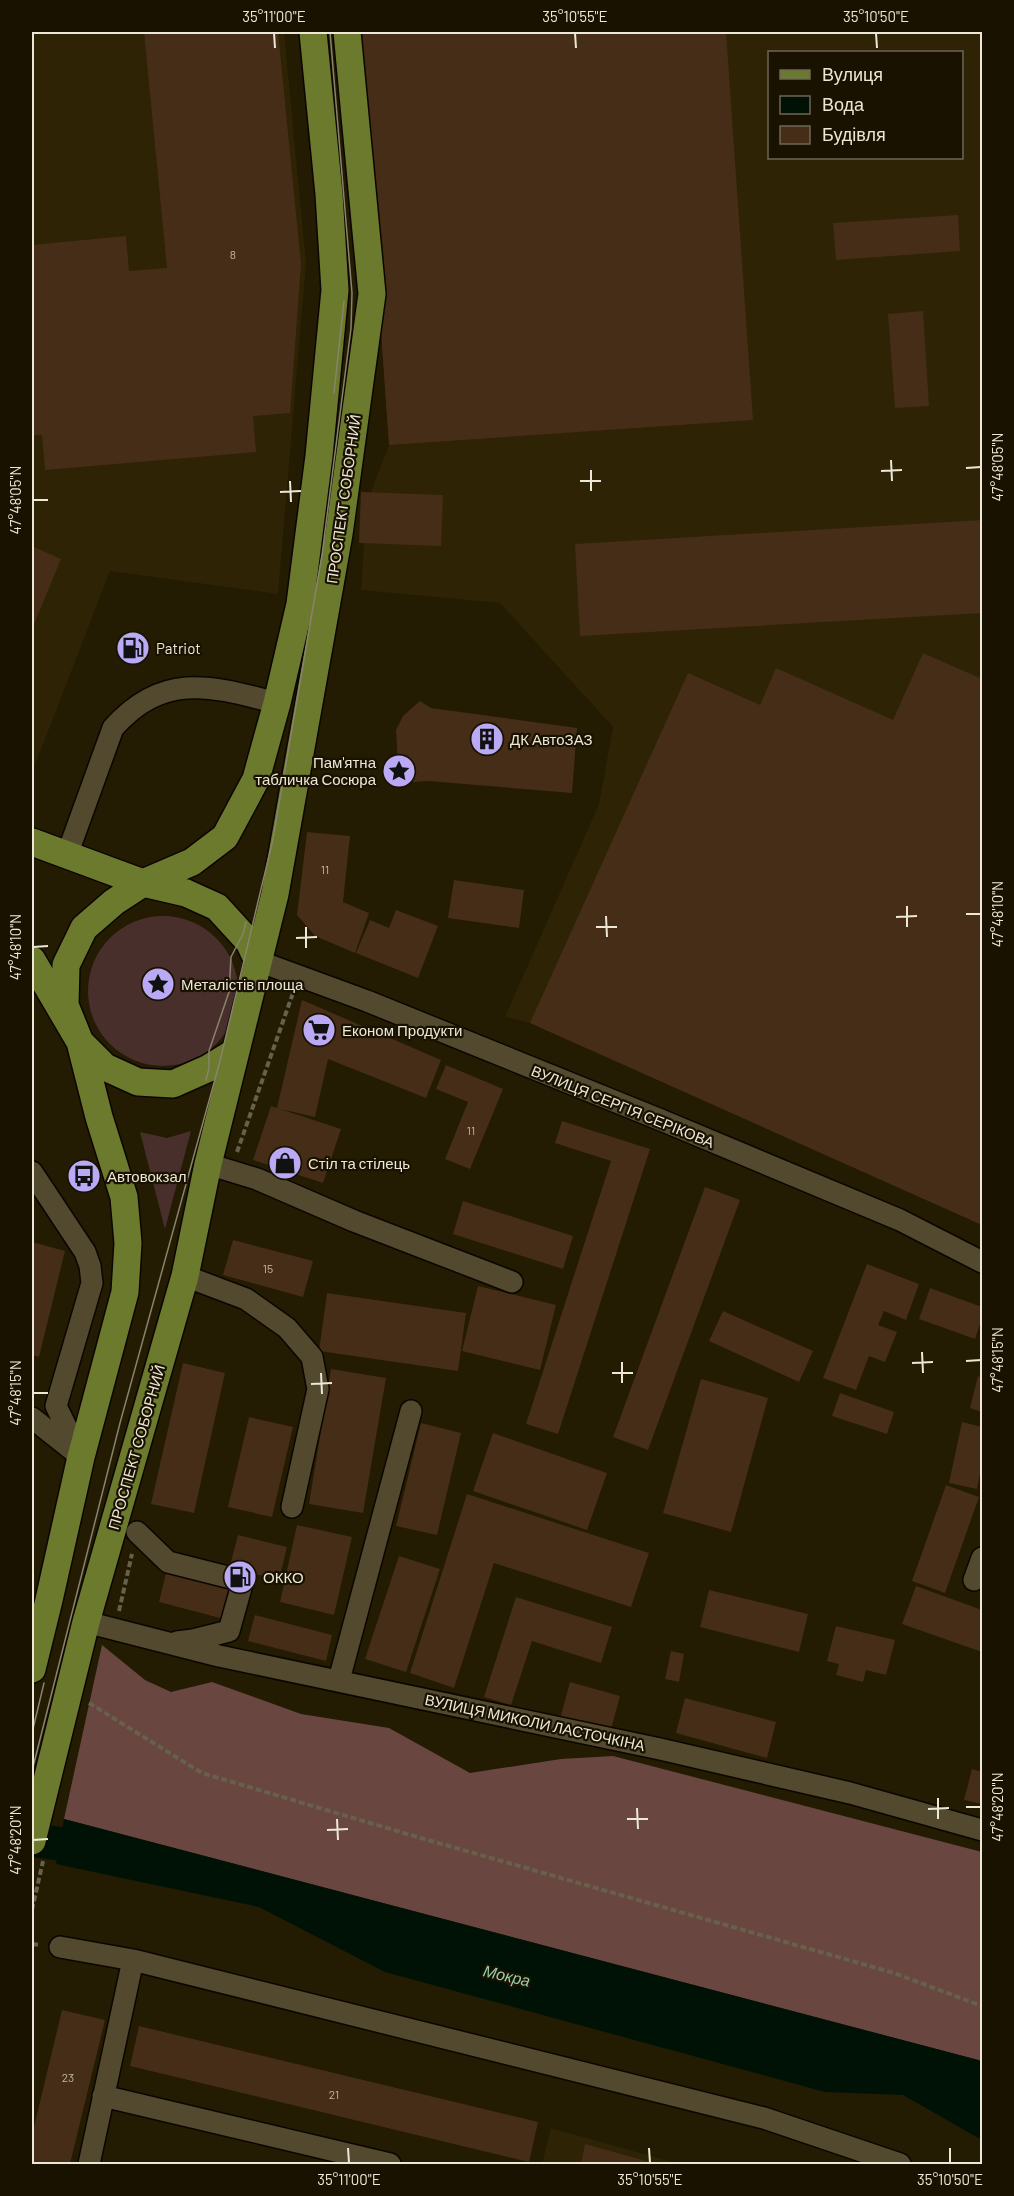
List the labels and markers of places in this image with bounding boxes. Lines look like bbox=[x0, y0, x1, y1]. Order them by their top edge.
fuel station icon: Patriot bbox=[115, 630, 151, 666]
place label: Patriot bbox=[156, 639, 201, 657]
building icon: ДК АвтоЗАЗ bbox=[469, 721, 505, 757]
place label: ДК АвтоЗАЗ bbox=[510, 730, 593, 748]
place label: Пам'ятна табличка Сосюра bbox=[255, 753, 377, 788]
place icon: Пам'ятна табличка Сосюра bbox=[381, 753, 417, 789]
place icon: Металістів площа bbox=[140, 966, 176, 1002]
place label: Металістів площа bbox=[181, 975, 304, 993]
supermarket icon: Економ Продукти bbox=[301, 1012, 337, 1048]
place label: Економ Продукти bbox=[342, 1021, 462, 1039]
shop icon: Стіл та стілець bbox=[267, 1145, 303, 1181]
place label: Стіл та стілець bbox=[308, 1154, 410, 1172]
bus stop icon: Автовокзал bbox=[66, 1158, 102, 1194]
place label: Автовокзал bbox=[107, 1167, 187, 1185]
fuel station icon: ОККО bbox=[222, 1559, 258, 1595]
place label: ОККО bbox=[263, 1568, 304, 1586]

